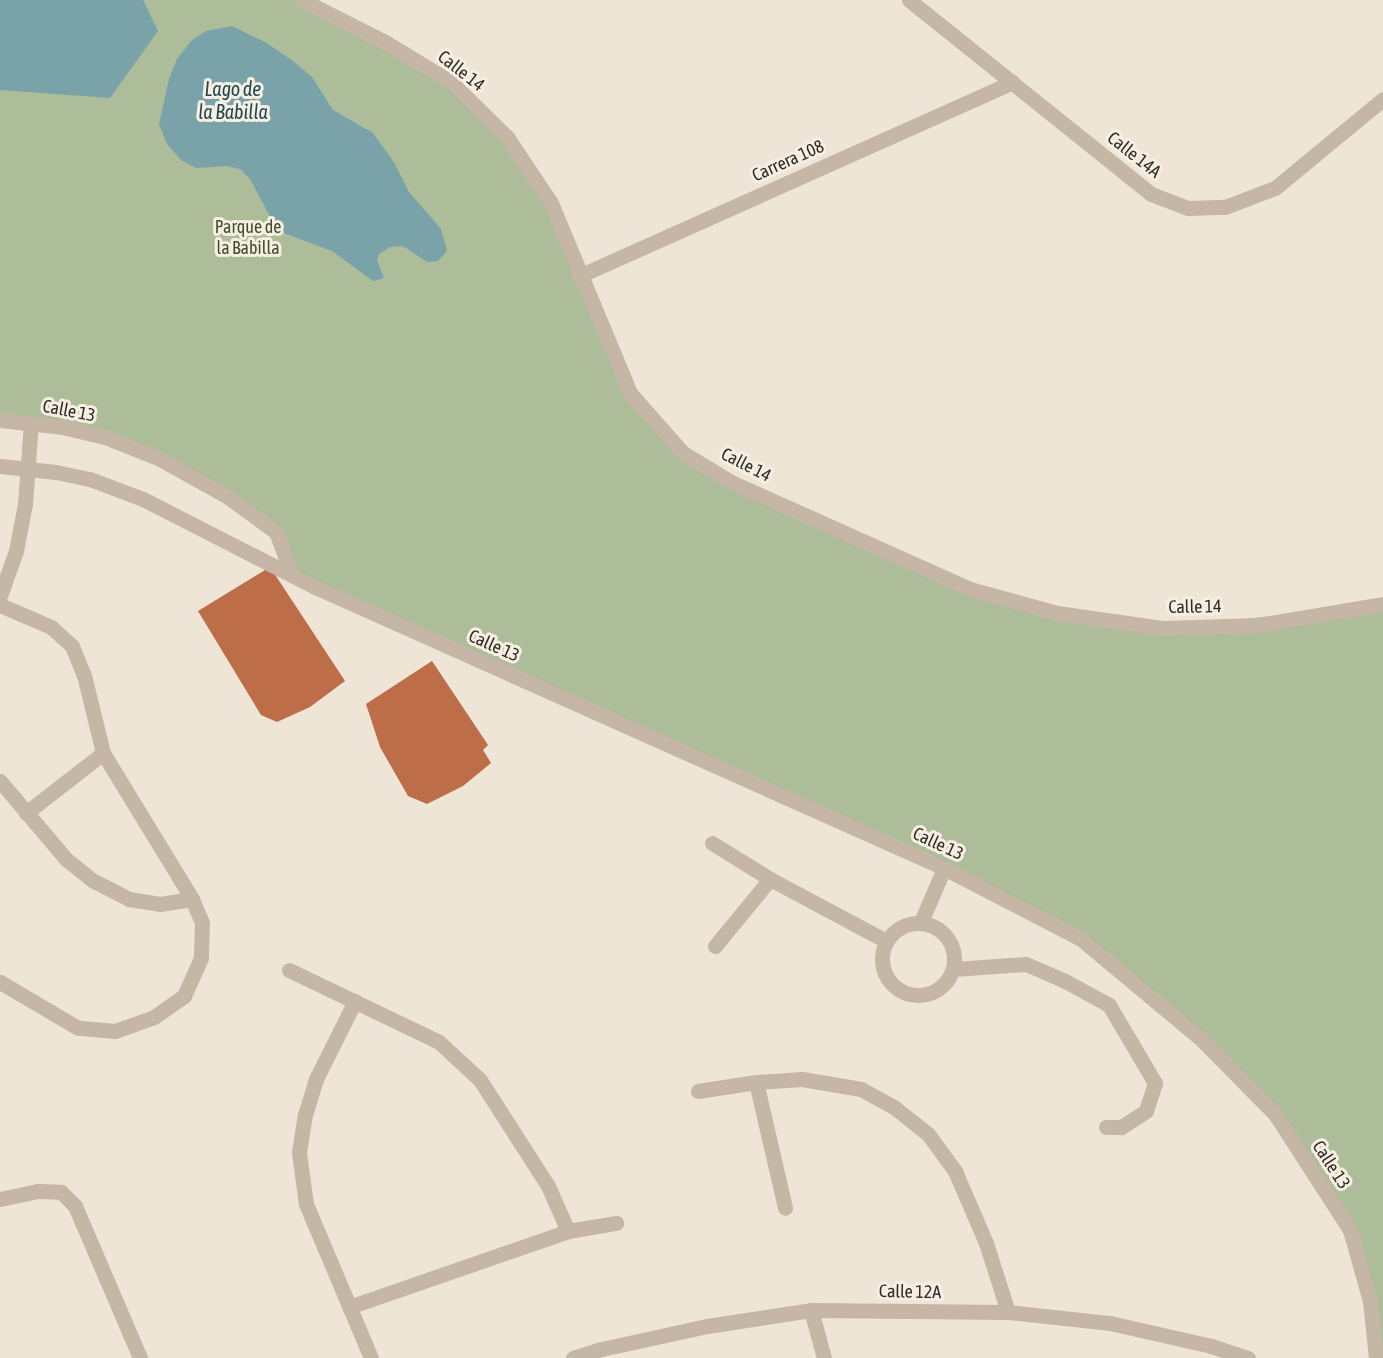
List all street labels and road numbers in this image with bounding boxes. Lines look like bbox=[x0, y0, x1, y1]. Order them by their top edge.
street label: Calle 14 bbox=[433, 46, 489, 96]
street label: Calle 14A bbox=[1103, 127, 1165, 183]
street label: Carrera 108 bbox=[749, 136, 827, 186]
street label: Calle 13 bbox=[41, 395, 97, 427]
street label: Calle 14 bbox=[717, 443, 775, 487]
street label: Calle 14 bbox=[1168, 596, 1222, 618]
street label: Calle 13 bbox=[465, 625, 523, 667]
street label: Calle 13 bbox=[909, 823, 967, 865]
street label: Calle 13 bbox=[1307, 1137, 1355, 1193]
street label: Calle 12A bbox=[879, 1281, 941, 1303]

